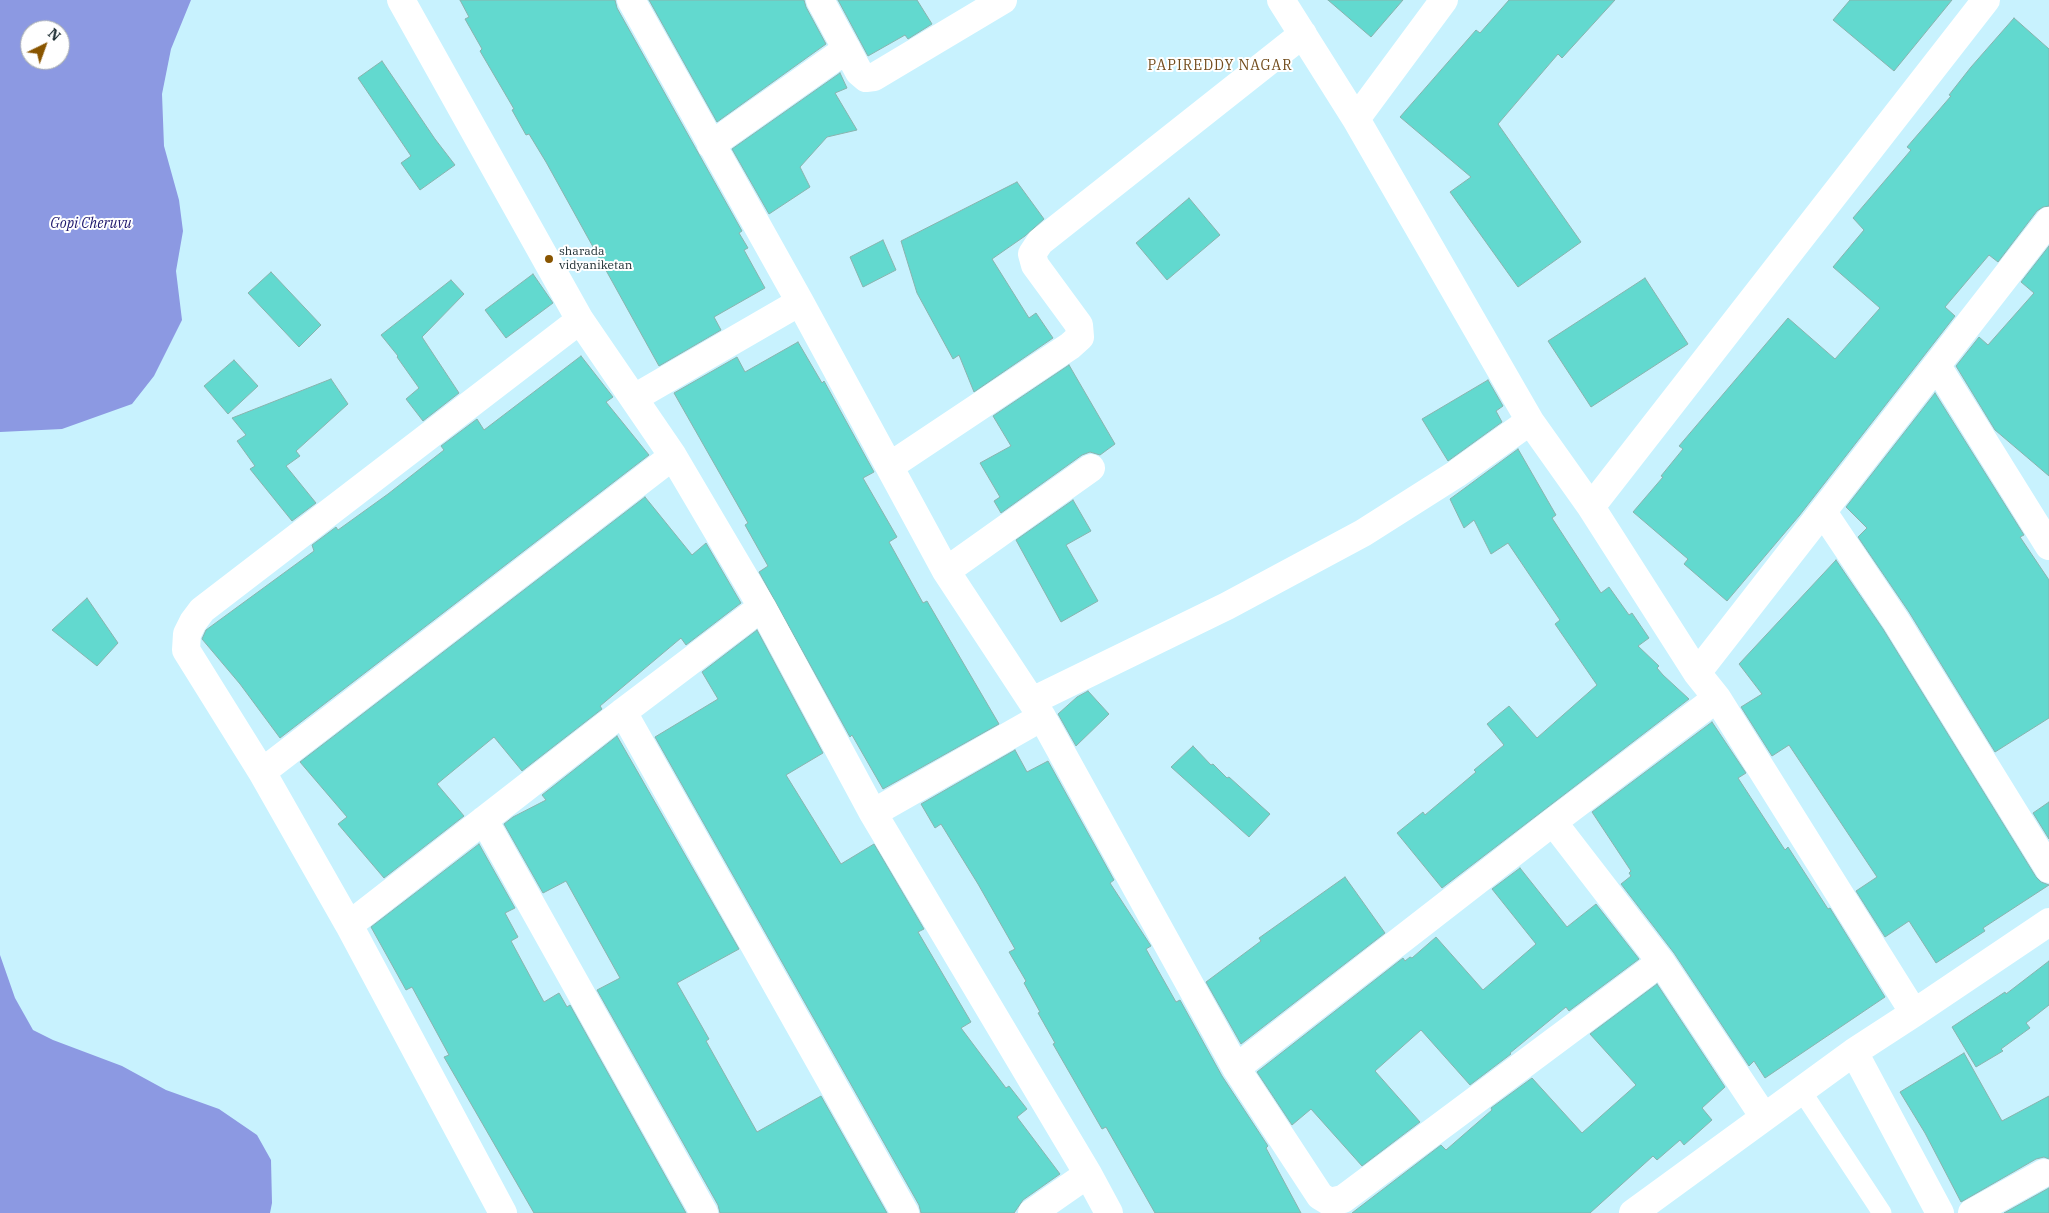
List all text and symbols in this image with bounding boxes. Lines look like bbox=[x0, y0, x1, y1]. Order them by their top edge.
north arrow bbox=[20, 20, 70, 70]
text: N bbox=[44, 24, 65, 45]
district label: PAPIREDDY NAGAR bbox=[1146, 58, 1294, 74]
water label: Gopi Cheruvu bbox=[50, 216, 132, 232]
place label: sharada vidyaniketan bbox=[559, 245, 632, 273]
marker: sharada vidyaniketan bbox=[543, 253, 555, 265]

